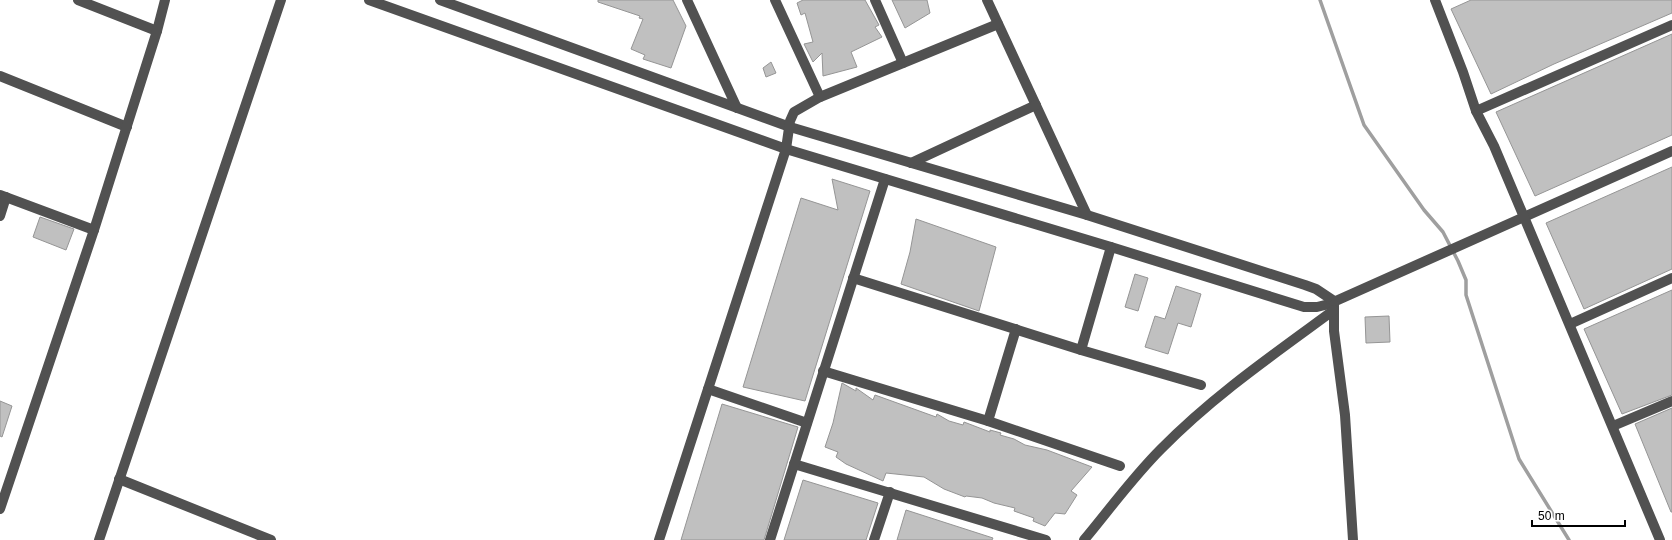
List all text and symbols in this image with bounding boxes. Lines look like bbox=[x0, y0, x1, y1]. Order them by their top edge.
scale bar bbox=[1532, 502, 1625, 528]
text: 50 m bbox=[1538, 509, 1565, 523]

